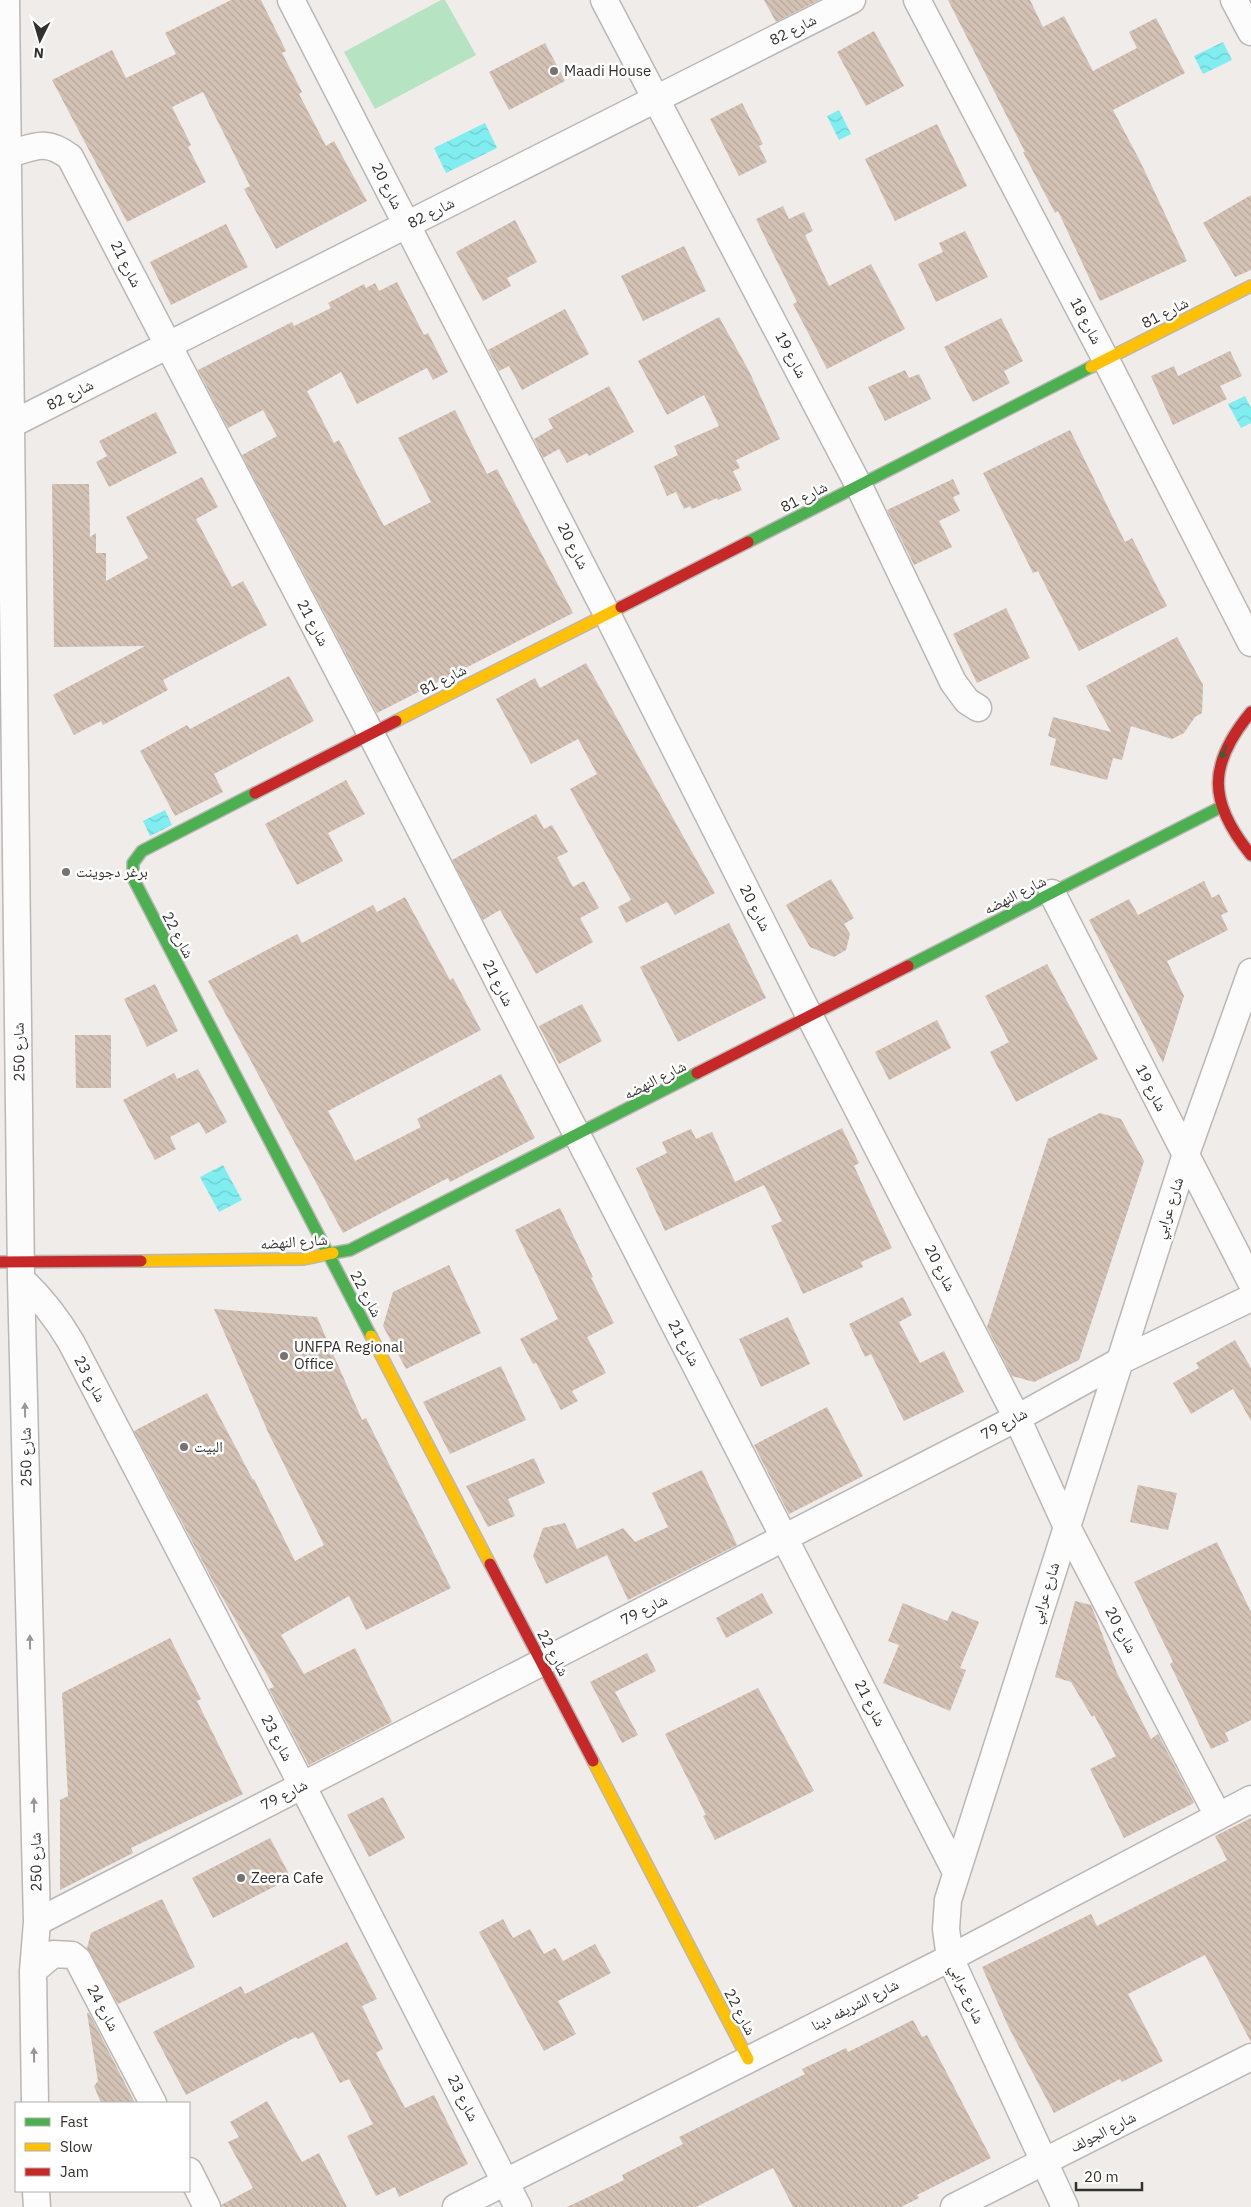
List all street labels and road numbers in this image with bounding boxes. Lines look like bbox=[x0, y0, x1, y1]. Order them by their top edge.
street label: شارع 82 bbox=[766, 10, 820, 50]
street label: شارع 20 bbox=[367, 159, 407, 213]
street label: شارع 82 bbox=[404, 193, 458, 233]
street label: شارع 21 bbox=[106, 237, 146, 291]
street label: شارع 81 bbox=[1138, 293, 1192, 333]
street label: شارع 18 bbox=[1065, 294, 1107, 348]
street label: شارع 19 bbox=[770, 328, 812, 382]
street label: شارع 82 bbox=[43, 375, 97, 415]
street label: شارع 81 bbox=[777, 477, 831, 517]
street label: شارع 20 bbox=[553, 519, 593, 573]
street label: شارع 21 bbox=[292, 596, 334, 650]
street label: شارع 81 bbox=[416, 660, 470, 700]
street label: شارع النهضه bbox=[980, 871, 1050, 919]
street label: شارع 20 bbox=[735, 881, 775, 935]
street label: شارع 22 bbox=[157, 908, 199, 962]
street label: شارع 21 bbox=[478, 956, 518, 1010]
street label: شارع 250 bbox=[8, 1022, 30, 1082]
street label: شارع النهضه bbox=[620, 1056, 690, 1104]
street label: شارع 19 bbox=[1131, 1061, 1171, 1115]
street label: شارع عرابي bbox=[1150, 1175, 1190, 1242]
street label: شارع النهضه bbox=[260, 1230, 328, 1254]
street label: شارع 20 bbox=[920, 1241, 960, 1295]
street label: شارع 22 bbox=[345, 1267, 387, 1321]
street label: شارع 21 bbox=[663, 1316, 705, 1370]
street label: شارع 23 bbox=[69, 1352, 111, 1406]
street label: شارع 79 bbox=[977, 1403, 1031, 1445]
street label: شارع 250 bbox=[15, 1427, 37, 1487]
street label: شارع عرابي bbox=[1026, 1560, 1066, 1627]
street label: شارع 79 bbox=[617, 1590, 671, 1630]
street label: شارع 20 bbox=[1100, 1603, 1142, 1657]
street label: شارع 22 bbox=[532, 1626, 574, 1680]
street label: شارع 21 bbox=[850, 1676, 890, 1730]
street label: شارع 23 bbox=[256, 1711, 298, 1765]
street label: شارع 79 bbox=[257, 1775, 311, 1815]
street label: شارع 250 bbox=[25, 1832, 47, 1892]
street label: شارع عرابي bbox=[943, 1961, 989, 2028]
street label: شارع الشريفه دينا bbox=[808, 1974, 902, 2036]
street label: شارع 24 bbox=[82, 1981, 124, 2035]
street label: شارع 22 bbox=[719, 1985, 761, 2039]
street label: شارع 23 bbox=[443, 2071, 483, 2125]
street label: شارع الجولف bbox=[1067, 2107, 1139, 2157]

